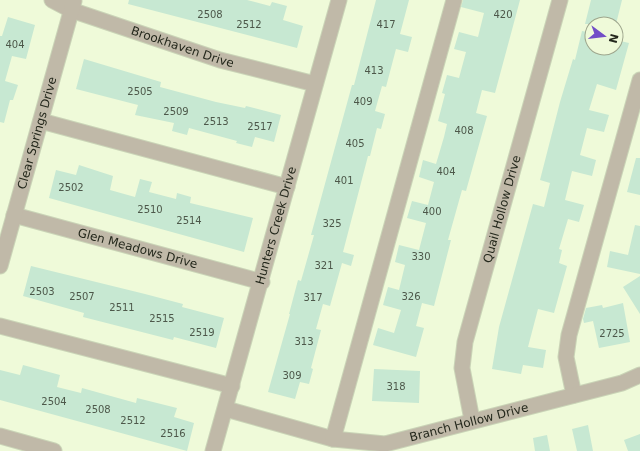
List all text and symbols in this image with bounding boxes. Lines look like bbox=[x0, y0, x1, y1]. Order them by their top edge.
house number: 2508 bbox=[197, 9, 223, 20]
house number: 420 bbox=[493, 9, 513, 20]
north arrow bbox=[584, 16, 624, 56]
house number: 2512 bbox=[236, 19, 262, 30]
house number: 417 bbox=[376, 19, 396, 30]
street label: Brookhaven Drive bbox=[129, 24, 235, 70]
text: N bbox=[606, 32, 621, 45]
house number: 404 bbox=[5, 39, 25, 50]
house number: 413 bbox=[364, 65, 384, 76]
street label: Clear Springs Drive bbox=[15, 75, 59, 191]
house number: 2505 bbox=[127, 86, 153, 97]
house number: 409 bbox=[353, 96, 373, 107]
house number: 2509 bbox=[163, 106, 189, 117]
house number: 2513 bbox=[203, 116, 229, 127]
house number: 2517 bbox=[247, 121, 273, 132]
house number: 408 bbox=[454, 125, 474, 136]
house number: 405 bbox=[345, 138, 365, 149]
street label: Quail Hollow Drive bbox=[480, 154, 524, 265]
street label: Hunters Creek Drive bbox=[253, 165, 299, 286]
house number: 404 bbox=[436, 166, 456, 177]
house number: 401 bbox=[334, 175, 354, 186]
house number: 2502 bbox=[58, 182, 84, 193]
house number: 2510 bbox=[137, 204, 163, 215]
house number: 400 bbox=[422, 206, 442, 217]
house number: 2514 bbox=[176, 215, 202, 226]
house number: 325 bbox=[322, 218, 342, 229]
street label: Glen Meadows Drive bbox=[76, 226, 199, 271]
house number: 330 bbox=[411, 251, 431, 262]
house number: 321 bbox=[314, 260, 334, 271]
house number: 2503 bbox=[29, 286, 55, 297]
house number: 2507 bbox=[69, 291, 95, 302]
house number: 326 bbox=[401, 291, 421, 302]
house number: 317 bbox=[303, 292, 323, 303]
house number: 2511 bbox=[109, 302, 135, 313]
house number: 2515 bbox=[149, 313, 175, 324]
house number: 2519 bbox=[189, 327, 215, 338]
house number: 2725 bbox=[599, 328, 625, 339]
house number: 313 bbox=[294, 336, 314, 347]
house number: 309 bbox=[282, 370, 302, 381]
house number: 318 bbox=[386, 381, 406, 392]
house number: 2504 bbox=[41, 396, 67, 407]
street label: Branch Hollow Drive bbox=[408, 400, 530, 444]
house number: 2508 bbox=[85, 404, 111, 415]
house number: 2512 bbox=[120, 415, 146, 426]
house number: 2516 bbox=[160, 428, 186, 439]

